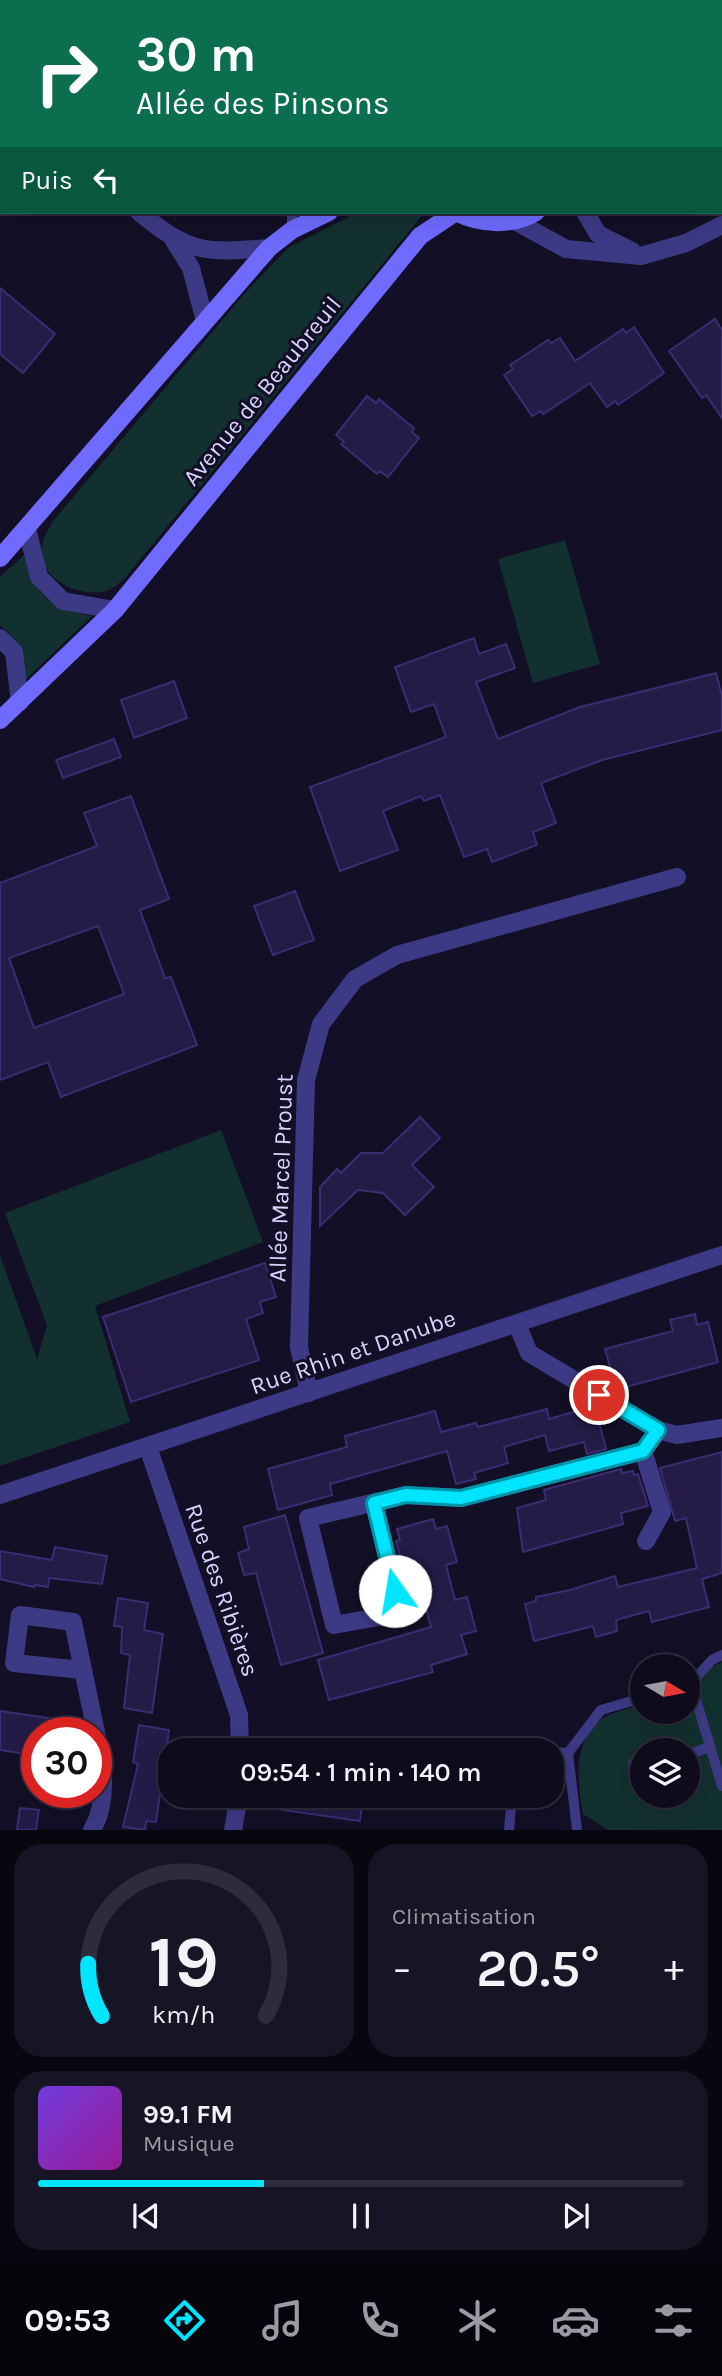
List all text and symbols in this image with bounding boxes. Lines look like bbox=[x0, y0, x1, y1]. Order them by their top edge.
text: 30 m bbox=[136, 26, 256, 83]
icon: right bbox=[21, 28, 112, 119]
text: Allée des Pinsons bbox=[136, 85, 390, 122]
icon: left bbox=[87, 161, 125, 199]
text: Puis bbox=[21, 165, 73, 196]
street label: Avenue de Beaubreuil bbox=[177, 291, 347, 491]
street label: Allée Marcel Proust bbox=[263, 1073, 299, 1283]
street label: Rue Rhin et Danube bbox=[247, 1304, 459, 1400]
pin bbox=[569, 1365, 629, 1425]
icon: arrive bbox=[580, 1376, 618, 1414]
street label: Rue des Ribières bbox=[179, 1500, 265, 1680]
position arrow bbox=[358, 1554, 432, 1628]
north arrow bbox=[630, 1654, 700, 1724]
map controls bbox=[630, 1654, 700, 1808]
speed limit sign: 30 bbox=[21, 1717, 112, 1808]
button: layers bbox=[630, 1738, 700, 1808]
text: 09:54 · 1 min · 140 m bbox=[240, 1757, 482, 1788]
text: Climatisation bbox=[392, 1903, 536, 1930]
text: 19 bbox=[149, 1920, 219, 2005]
text: 20.5° bbox=[476, 1938, 600, 1999]
text: − bbox=[392, 1946, 412, 1991]
text: + bbox=[664, 1946, 684, 1991]
text: km/h bbox=[152, 2000, 216, 2029]
text: 99.1 FM bbox=[143, 2099, 233, 2130]
text: Musique bbox=[143, 2130, 235, 2157]
icon: previous bbox=[127, 2197, 165, 2235]
icon: pause bbox=[342, 2197, 380, 2235]
icon: next bbox=[557, 2197, 595, 2235]
icon: directions bbox=[160, 2296, 209, 2345]
icon: music bbox=[258, 2296, 307, 2345]
icon: phone bbox=[355, 2296, 404, 2345]
icon: climate bbox=[453, 2296, 502, 2345]
icon: car bbox=[551, 2296, 600, 2345]
icon: filters bbox=[649, 2296, 698, 2345]
text: 09:53 bbox=[24, 2302, 111, 2339]

